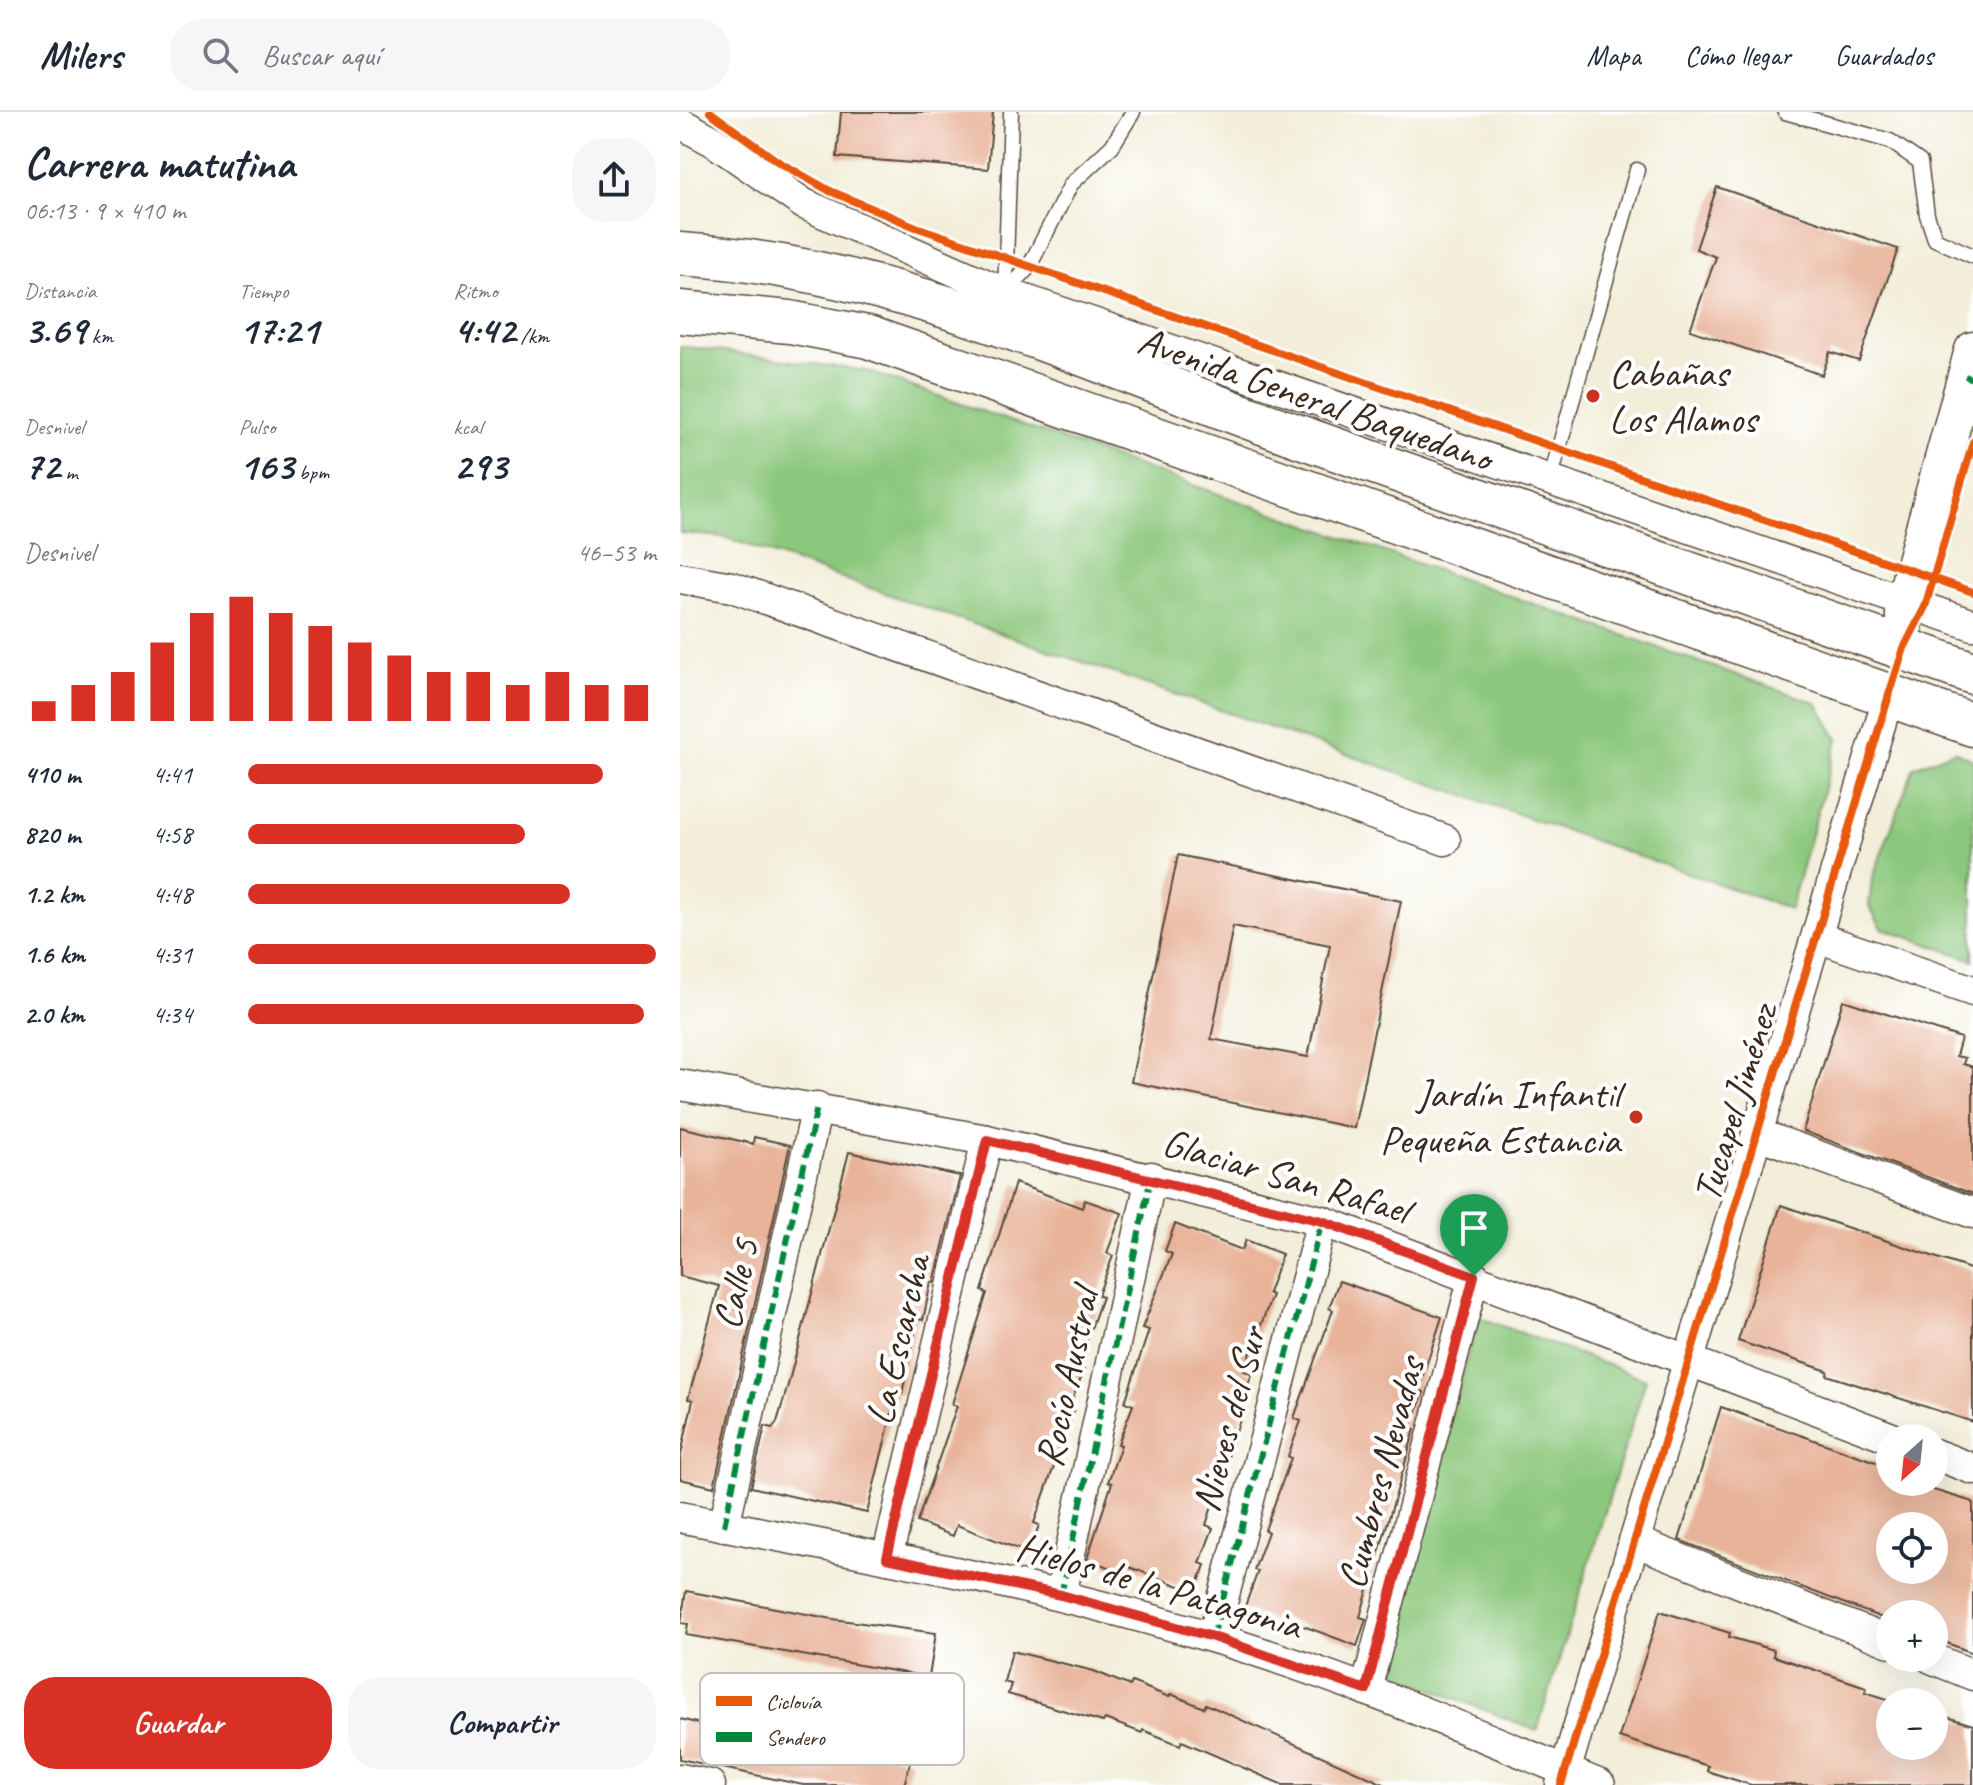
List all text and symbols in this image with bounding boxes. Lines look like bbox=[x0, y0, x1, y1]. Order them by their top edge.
search box bbox=[170, 19, 730, 91]
text: Milers bbox=[40, 32, 122, 79]
icon: search bbox=[198, 33, 242, 77]
text: Buscar aquí bbox=[262, 36, 380, 74]
text: Mapa bbox=[1586, 38, 1641, 73]
text: Cómo llegar bbox=[1685, 38, 1791, 73]
text: Guardados bbox=[1835, 38, 1933, 73]
text: Carrera matutina bbox=[24, 136, 294, 191]
button: share bbox=[572, 138, 656, 222]
text: 06:13 · 9 × 410 m bbox=[24, 194, 185, 227]
text: Distancia bbox=[24, 277, 96, 305]
text: Tiempo bbox=[239, 277, 288, 305]
text: Ritmo bbox=[453, 277, 498, 305]
text: 3.69 bbox=[24, 305, 86, 355]
text: 17:21 bbox=[239, 305, 318, 355]
text: 4:42 bbox=[453, 305, 515, 355]
street label: Avenida General Baquedano bbox=[1132, 315, 1502, 484]
text: km bbox=[86, 322, 113, 350]
text: /km bbox=[515, 322, 549, 350]
place label: Cabañas Los Alamos bbox=[1609, 348, 1760, 444]
marker: Cabañas Los Alamos bbox=[1584, 387, 1602, 405]
text: Desnivel bbox=[24, 413, 84, 441]
text: Pulso bbox=[239, 413, 276, 441]
text: kcal bbox=[453, 413, 482, 441]
text: 72 bbox=[24, 441, 60, 491]
text: 163 bbox=[239, 441, 294, 491]
text: 293 bbox=[453, 441, 507, 491]
text: m bbox=[60, 458, 78, 486]
text: bpm bbox=[294, 458, 329, 486]
text: Desnivel bbox=[24, 536, 95, 569]
text: 46–53 m bbox=[577, 536, 656, 569]
text: 410 m bbox=[24, 758, 80, 791]
text: 4:41 bbox=[152, 758, 192, 791]
text: 820 m bbox=[24, 818, 80, 851]
text: 4:58 bbox=[152, 818, 192, 851]
text: 1.2 km bbox=[24, 878, 84, 911]
text: 4:48 bbox=[152, 878, 192, 911]
text: 1.6 km bbox=[24, 938, 85, 971]
text: 4:31 bbox=[152, 938, 192, 971]
street label: Tucapel Jiménez bbox=[1681, 995, 1790, 1208]
text: 2.0 km bbox=[24, 998, 84, 1031]
text: 4:34 bbox=[152, 998, 192, 1031]
place label: Jardín Infantil Pequeña Estancia bbox=[1380, 1069, 1626, 1165]
marker: Jardín Infantil Pequeña Estancia bbox=[1627, 1108, 1645, 1126]
street label: Glaciar San Rafael bbox=[1157, 1117, 1421, 1237]
pin bbox=[1440, 1194, 1508, 1276]
icon: arrive bbox=[1452, 1206, 1496, 1250]
street label: Calle 5 bbox=[701, 1232, 771, 1334]
street label: La Escarcha bbox=[854, 1247, 943, 1430]
street label: Rocío Austral bbox=[1024, 1278, 1112, 1471]
street label: Nieves del Sur bbox=[1180, 1319, 1278, 1517]
street label: Cumbres Nevadas bbox=[1326, 1349, 1437, 1594]
north arrow bbox=[1876, 1424, 1948, 1496]
map controls bbox=[1876, 1424, 1948, 1760]
button: locate bbox=[1876, 1512, 1948, 1584]
street label: Hielos de la Patagonia bbox=[1011, 1521, 1310, 1651]
button: + bbox=[1876, 1600, 1948, 1672]
legend bbox=[700, 1673, 964, 1765]
button: Guardar bbox=[24, 1677, 332, 1769]
button: Compartir bbox=[348, 1677, 656, 1769]
text: Ciclovía bbox=[766, 1688, 822, 1716]
button: − bbox=[1876, 1688, 1948, 1760]
text: Sendero bbox=[766, 1724, 826, 1752]

